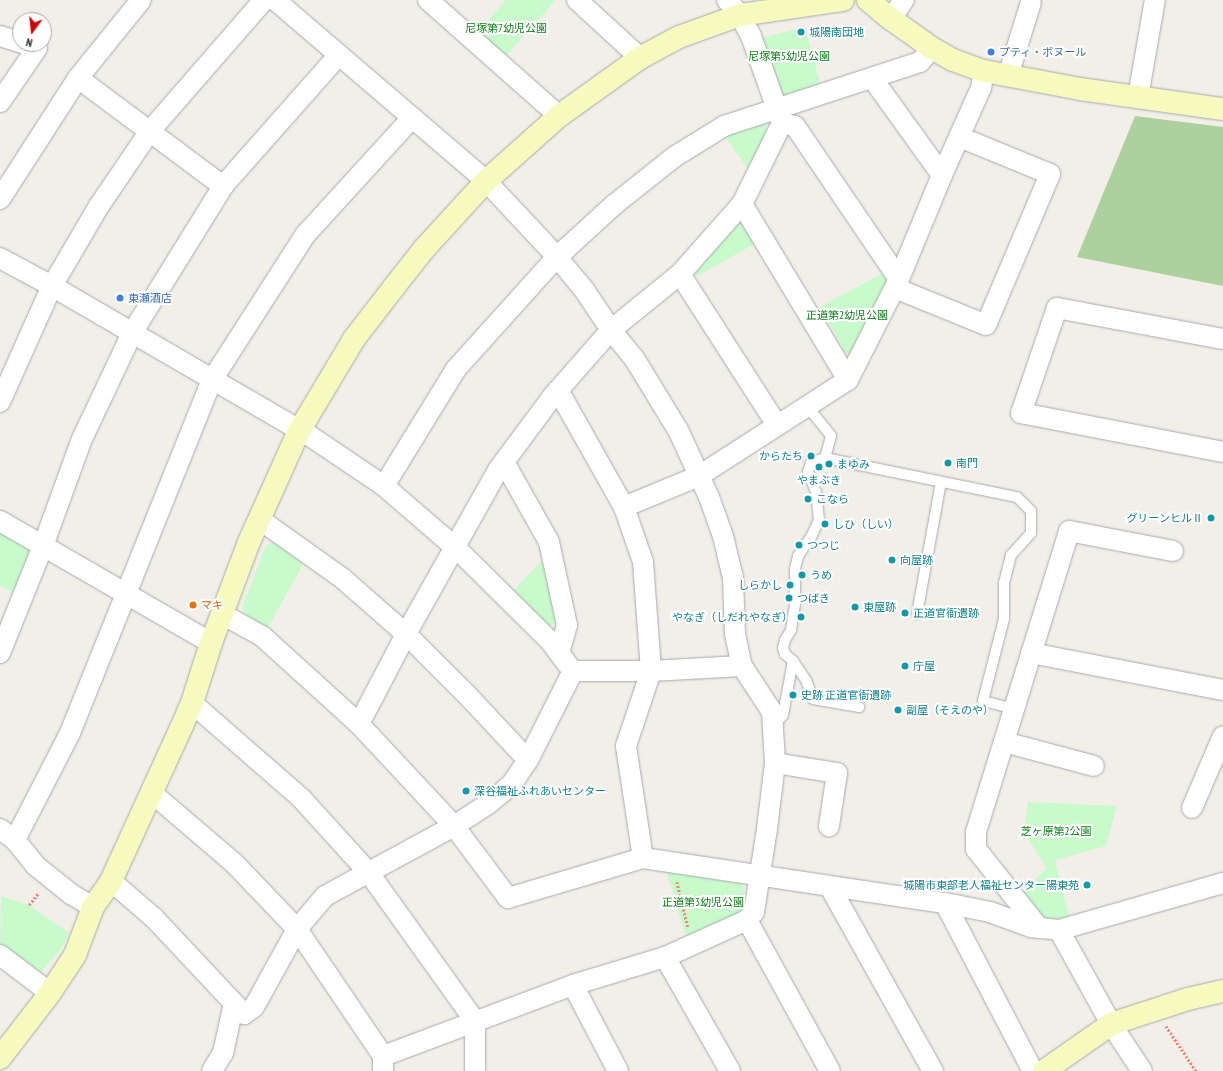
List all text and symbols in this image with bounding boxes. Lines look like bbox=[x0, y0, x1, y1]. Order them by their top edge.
north arrow bbox=[12, 12, 52, 52]
park label: 尼塚第7幼児公園 bbox=[465, 21, 547, 35]
place label: 城陽南団地 bbox=[809, 25, 864, 39]
marker: 城陽南団地 bbox=[796, 27, 806, 37]
text: N bbox=[24, 35, 34, 50]
place label: プティ・ボヌール bbox=[999, 45, 1087, 59]
marker: プティ・ボヌール bbox=[986, 47, 996, 57]
park label: 尼塚第5幼児公園 bbox=[748, 49, 830, 63]
place label: 東瀬酒店 bbox=[128, 291, 172, 305]
marker: 東瀬酒店 bbox=[115, 293, 125, 303]
park label: 正道第2幼児公園 bbox=[806, 308, 888, 322]
place label: からたち bbox=[759, 449, 803, 463]
marker: からたち bbox=[806, 451, 816, 461]
place label: 南門 bbox=[956, 456, 978, 470]
place label: まゆみ bbox=[837, 457, 870, 471]
marker: 南門 bbox=[943, 458, 953, 468]
marker: まゆみ bbox=[824, 459, 834, 469]
marker: やまぶき bbox=[814, 462, 824, 472]
place label: やまぶき bbox=[797, 473, 841, 487]
place label: こなら bbox=[816, 492, 849, 506]
marker: こなら bbox=[803, 494, 813, 504]
place label: グリーンヒルⅡ bbox=[1126, 511, 1203, 525]
marker: グリーンヒルⅡ bbox=[1206, 513, 1216, 523]
place label: しひ（しい） bbox=[833, 517, 899, 531]
marker: しひ（しい） bbox=[820, 519, 830, 529]
place label: つつじ bbox=[807, 538, 840, 552]
marker: つつじ bbox=[794, 540, 804, 550]
place label: 向屋跡 bbox=[900, 553, 933, 567]
marker: 向屋跡 bbox=[887, 555, 897, 565]
place label: うめ bbox=[810, 568, 832, 582]
marker: うめ bbox=[797, 570, 807, 580]
place label: しらかし bbox=[738, 578, 782, 592]
marker: しらかし bbox=[785, 580, 795, 590]
place label: つばき bbox=[797, 591, 830, 605]
marker: つばき bbox=[784, 593, 794, 603]
place label: マキ bbox=[201, 598, 223, 612]
marker: マキ bbox=[188, 600, 198, 610]
place label: 東屋跡 bbox=[863, 600, 896, 614]
marker: 東屋跡 bbox=[850, 602, 860, 612]
place label: 正道官衙遺跡 bbox=[913, 606, 979, 620]
marker: 正道官衙遺跡 bbox=[900, 608, 910, 618]
place label: やなぎ（しだれやなぎ） bbox=[672, 610, 793, 624]
marker: やなぎ（しだれやなぎ） bbox=[796, 612, 806, 622]
place label: 庁屋 bbox=[913, 659, 935, 673]
marker: 庁屋 bbox=[900, 661, 910, 671]
place label: 史跡 正道官衙遺跡 bbox=[801, 688, 891, 702]
marker: 史跡 正道官衙遺跡 bbox=[788, 690, 798, 700]
place label: 副屋（そえのや） bbox=[906, 703, 994, 717]
marker: 副屋（そえのや） bbox=[893, 705, 903, 715]
place label: 深谷福祉ふれあいセンター bbox=[474, 784, 606, 798]
marker: 深谷福祉ふれあいセンター bbox=[461, 786, 471, 796]
park label: 芝ヶ原第2公園 bbox=[1021, 824, 1091, 838]
place label: 城陽市東部老人福祉センター陽東苑 bbox=[903, 878, 1079, 892]
marker: 城陽市東部老人福祉センター陽東苑 bbox=[1082, 880, 1092, 890]
park label: 正道第3幼児公園 bbox=[662, 895, 744, 909]

